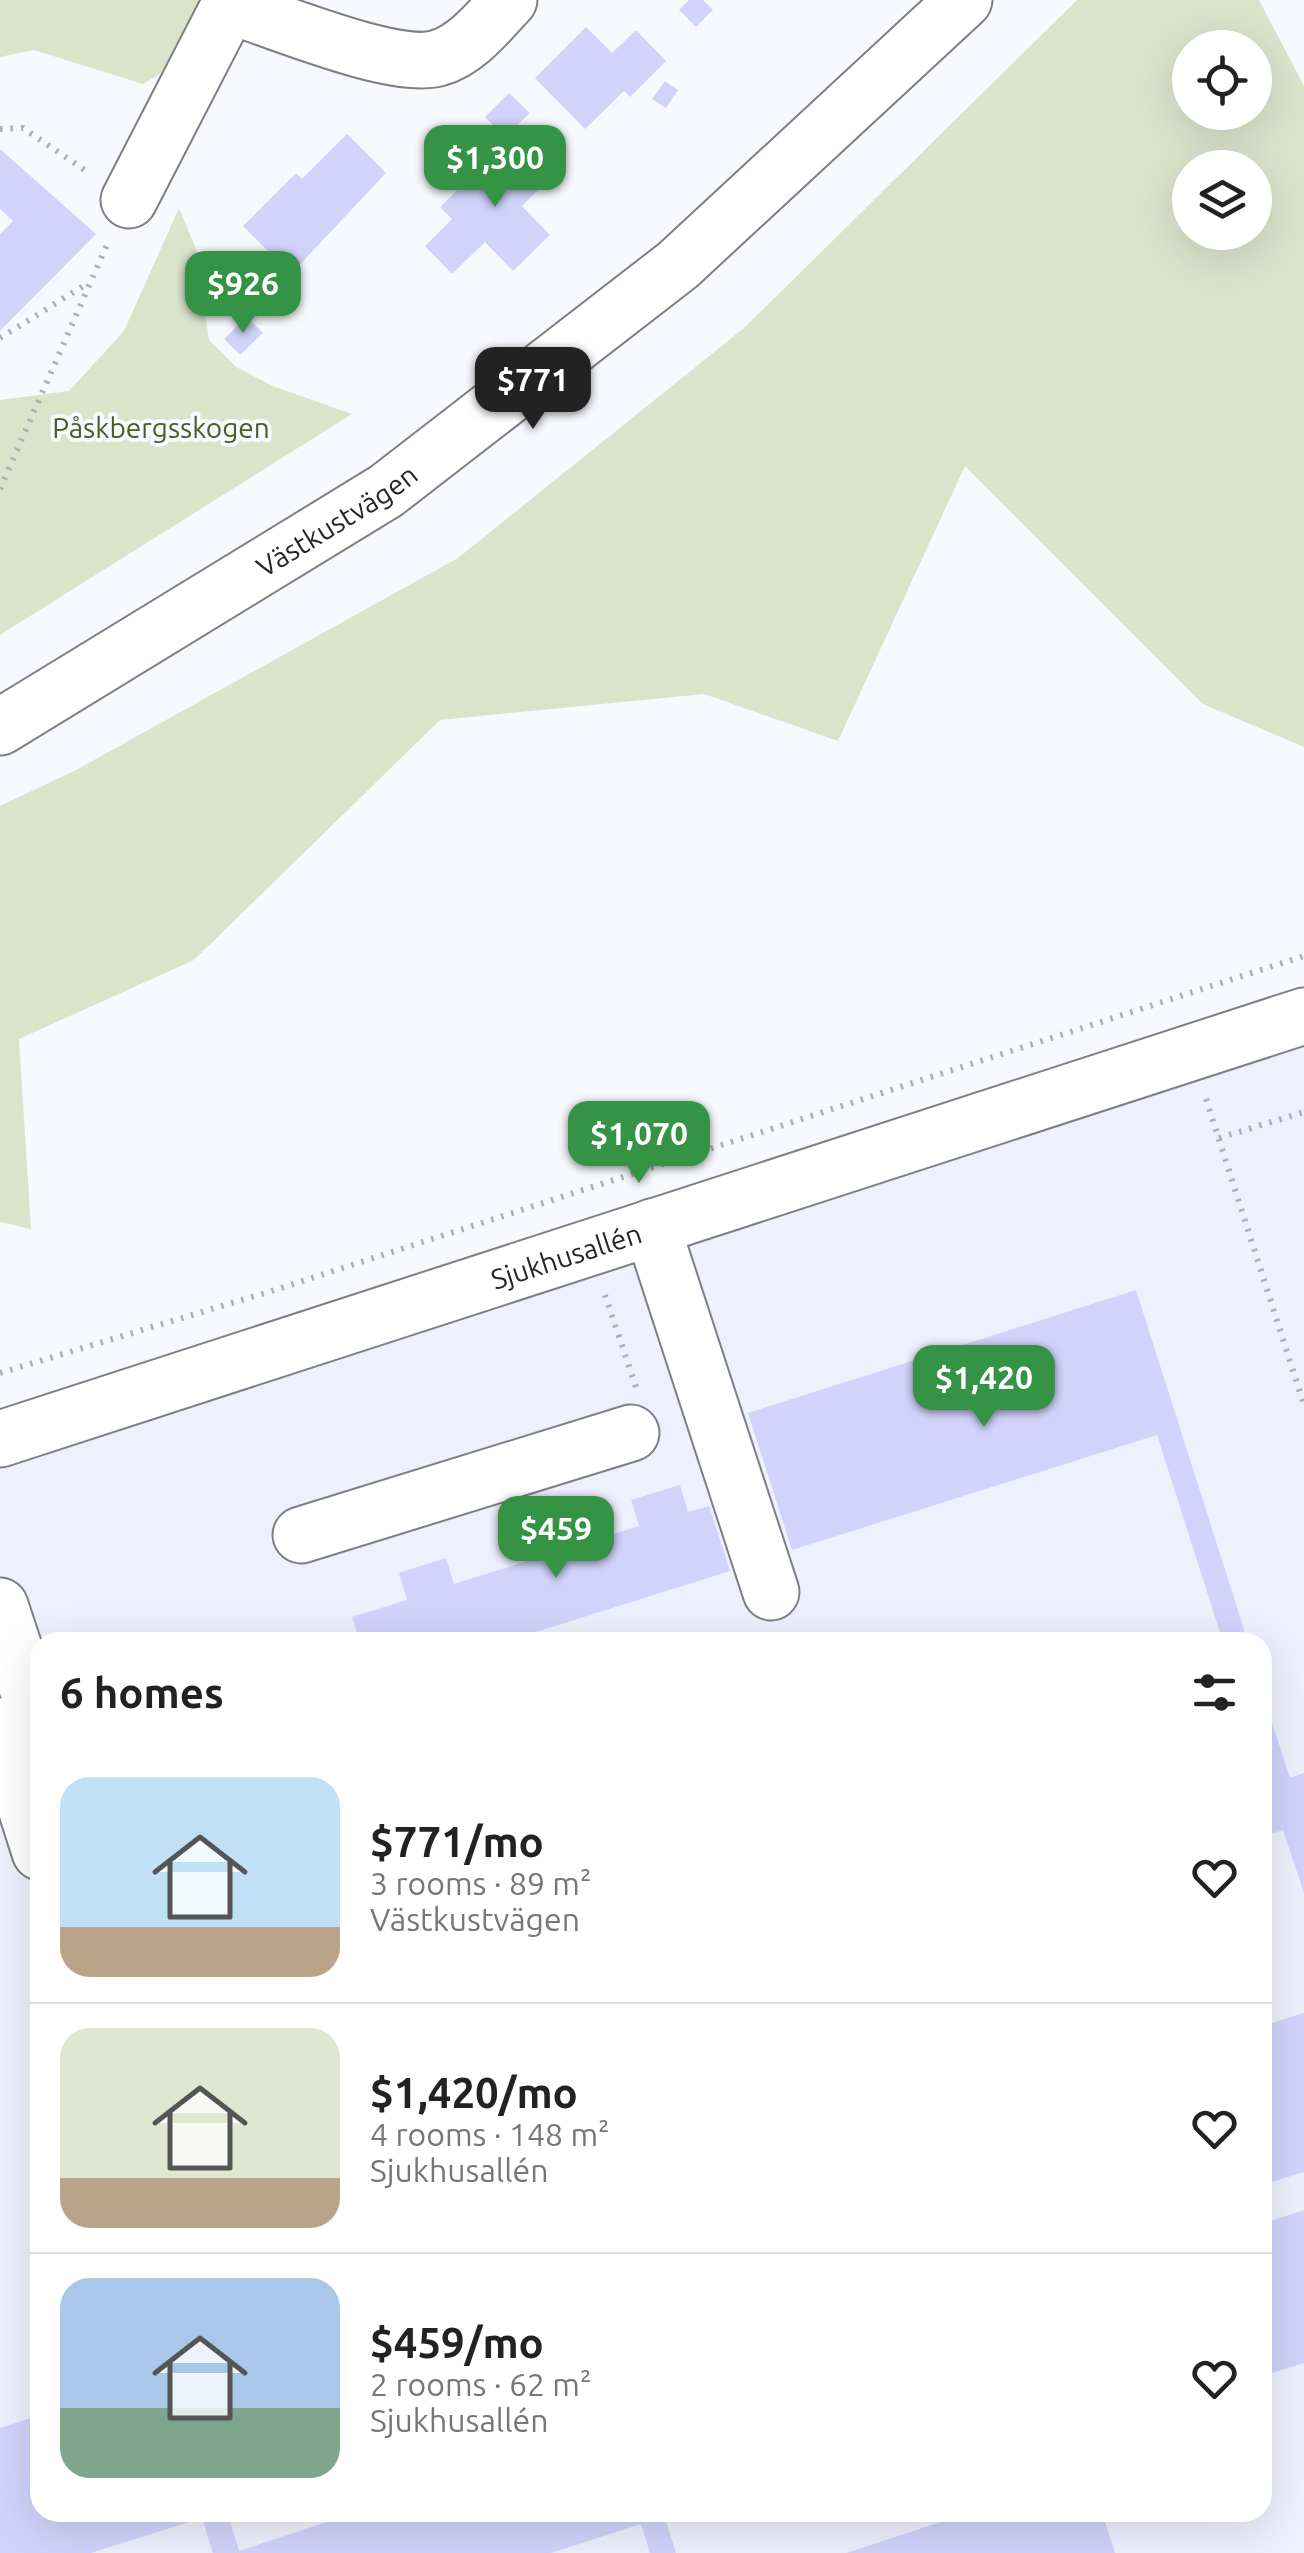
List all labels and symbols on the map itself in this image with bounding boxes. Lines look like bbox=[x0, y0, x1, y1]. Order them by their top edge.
pin: $1,300 bbox=[414, 125, 576, 210]
pin: $926 bbox=[184, 251, 302, 336]
pin: $771 bbox=[474, 347, 592, 432]
park label: Påskbergsskogen bbox=[52, 412, 270, 443]
street label: Västkustvägen bbox=[250, 458, 423, 582]
pin: $1,070 bbox=[558, 1101, 720, 1186]
street label: Sjukhusallén bbox=[487, 1217, 645, 1294]
pin: $1,420 bbox=[903, 1345, 1065, 1430]
pin: $459 bbox=[497, 1496, 615, 1581]

